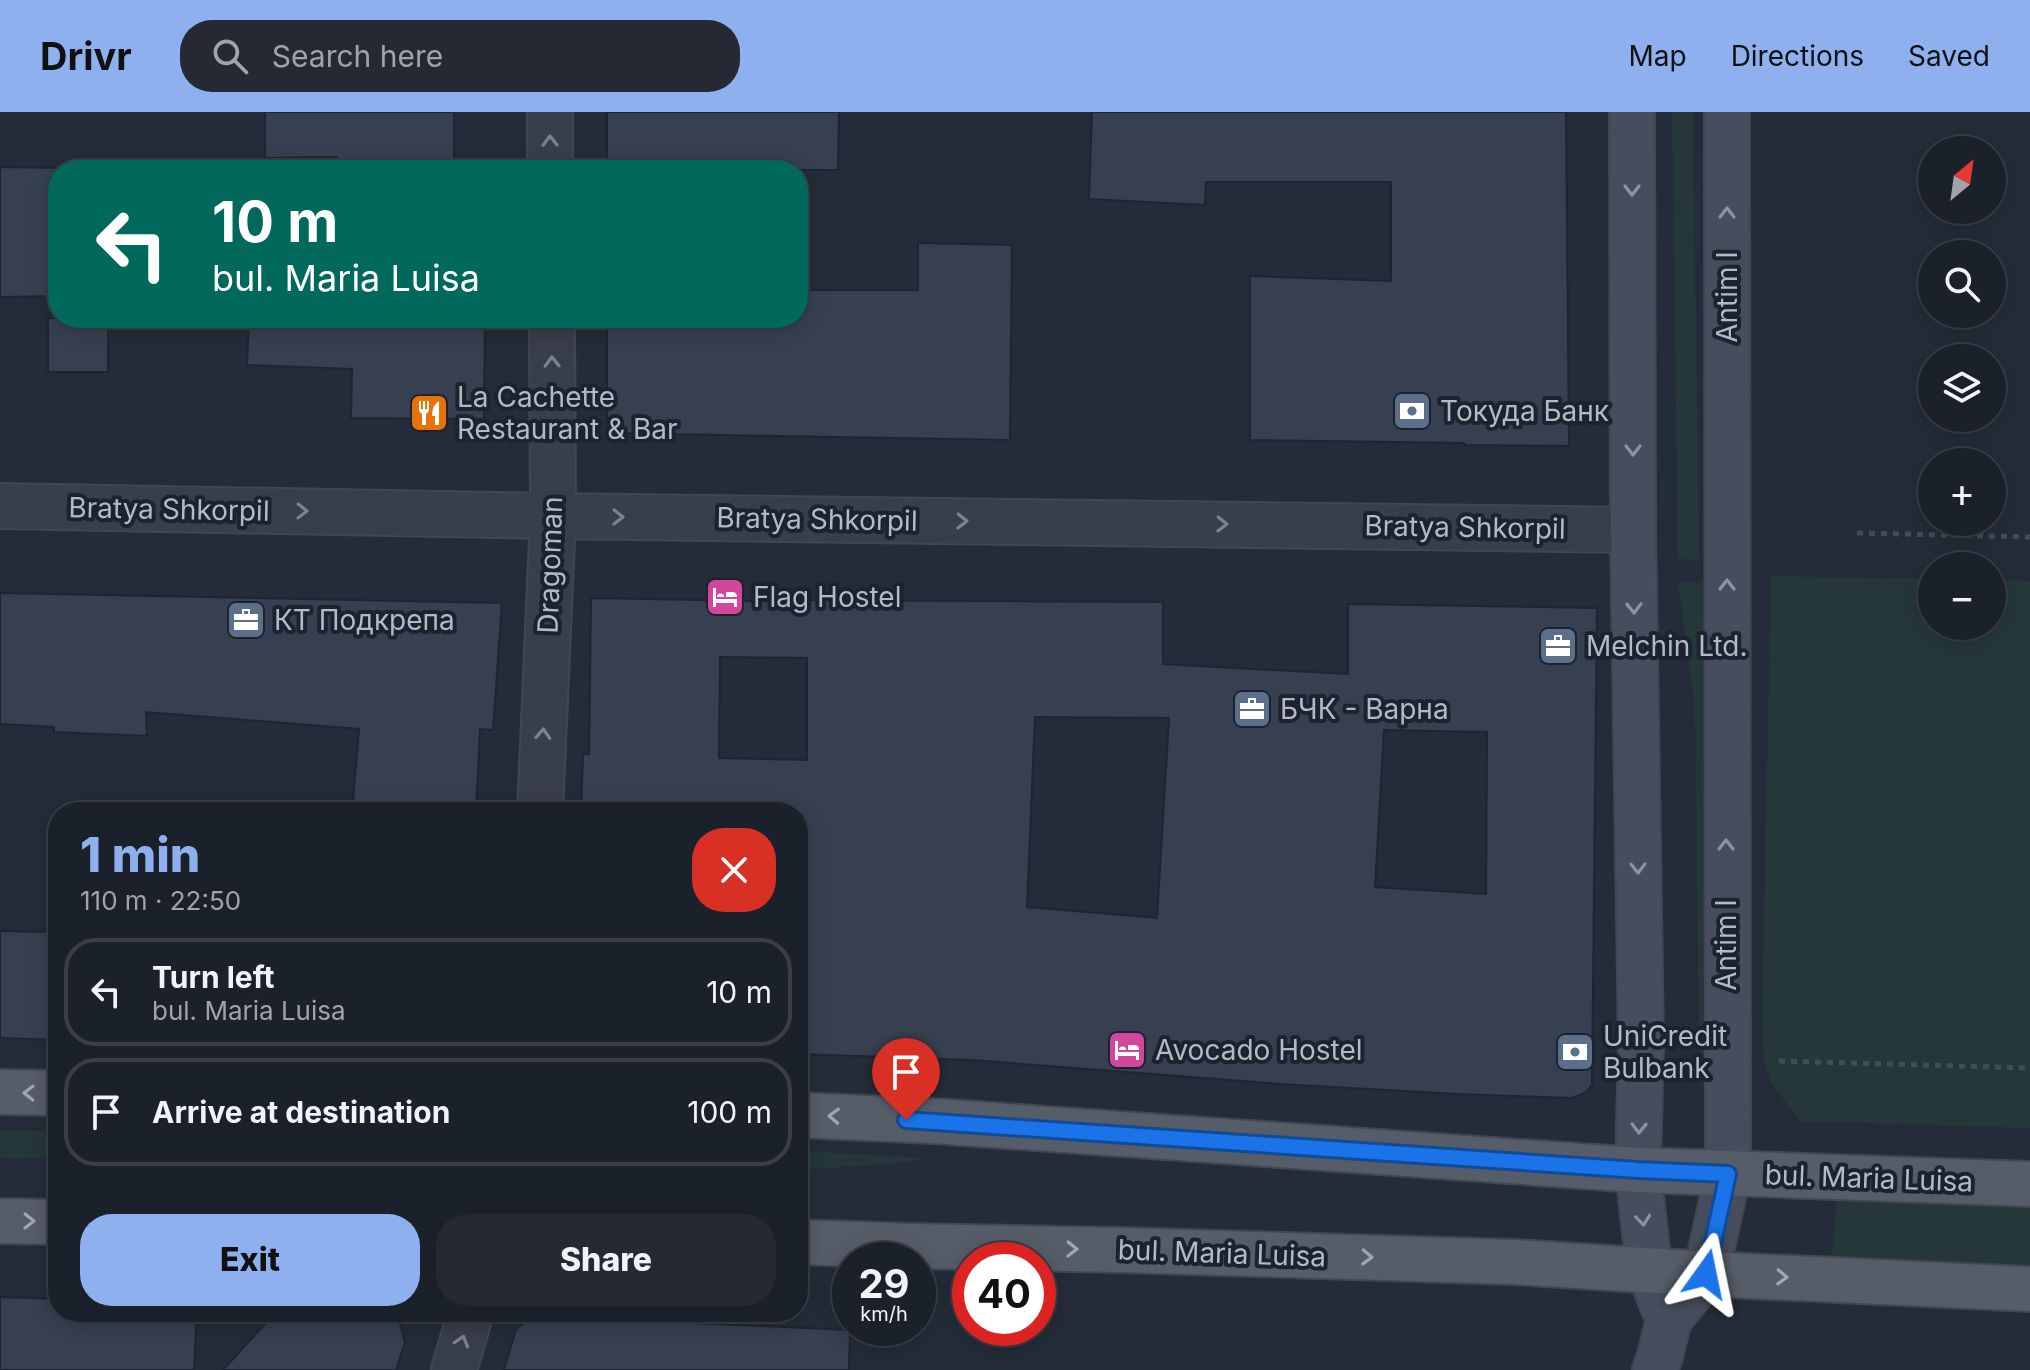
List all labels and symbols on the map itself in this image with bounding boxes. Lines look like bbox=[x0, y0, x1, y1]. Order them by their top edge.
one-way arrow bbox=[541, 134, 559, 147]
north arrow bbox=[1918, 136, 2006, 224]
one-way arrow bbox=[1623, 184, 1641, 197]
one-way arrow bbox=[1718, 206, 1736, 219]
street label: Antim I bbox=[1710, 251, 1744, 343]
one-way arrow bbox=[543, 355, 561, 368]
place label: La Cachette Restaurant & Bar bbox=[457, 380, 678, 446]
bank icon: Токуда Банк bbox=[1391, 390, 1433, 432]
restaurant icon: La Cachette Restaurant & Bar bbox=[408, 392, 450, 434]
place label: Токуда Банк bbox=[1440, 394, 1609, 428]
one-way arrow bbox=[1624, 444, 1642, 457]
street label: Bratya Shkorpil bbox=[68, 490, 270, 528]
street label: Dragoman bbox=[531, 496, 569, 634]
street label: Bratya Shkorpil bbox=[716, 500, 918, 538]
one-way arrow bbox=[296, 503, 309, 520]
one-way arrow bbox=[612, 508, 625, 526]
street label: Bratya Shkorpil bbox=[1364, 508, 1566, 546]
one-way arrow bbox=[956, 512, 969, 530]
one-way arrow bbox=[1216, 516, 1229, 533]
hotel icon: Flag Hostel bbox=[704, 576, 746, 618]
one-way arrow bbox=[1718, 578, 1736, 591]
place label: Flag Hostel bbox=[753, 580, 901, 614]
office icon: КТ Подкрепа bbox=[225, 599, 267, 641]
one-way arrow bbox=[1626, 602, 1643, 615]
place label: КТ Подкрепа bbox=[274, 603, 455, 637]
office icon: Melchin Ltd. bbox=[1537, 625, 1579, 667]
place label: Melchin Ltd. bbox=[1586, 629, 1747, 663]
office icon: БЧК - Варна bbox=[1231, 688, 1273, 730]
place label: БЧК - Варна bbox=[1280, 692, 1449, 726]
one-way arrow bbox=[535, 727, 552, 740]
one-way arrow bbox=[1717, 838, 1735, 851]
one-way arrow bbox=[1629, 862, 1647, 875]
street label: Antim I bbox=[1709, 899, 1743, 991]
place label: UniCredit Bulbank bbox=[1603, 1019, 1727, 1085]
hotel icon: Avocado Hostel bbox=[1106, 1029, 1148, 1071]
bank icon: UniCredit Bulbank bbox=[1554, 1031, 1596, 1073]
place label: Avocado Hostel bbox=[1155, 1033, 1363, 1067]
pin bbox=[872, 1038, 940, 1120]
one-way arrow bbox=[22, 1084, 35, 1102]
one-way arrow bbox=[827, 1108, 840, 1125]
one-way arrow bbox=[1630, 1122, 1647, 1135]
street label: bul. Maria Luisa bbox=[1764, 1157, 1974, 1199]
one-way arrow bbox=[23, 1213, 36, 1230]
one-way arrow bbox=[1635, 1214, 1652, 1227]
street label: bul. Maria Luisa bbox=[1117, 1232, 1327, 1274]
position arrow bbox=[1664, 1232, 1748, 1316]
one-way arrow bbox=[1066, 1240, 1079, 1257]
speed limit sign: 40 bbox=[952, 1242, 1056, 1346]
one-way arrow bbox=[1361, 1249, 1374, 1266]
one-way arrow bbox=[1776, 1269, 1789, 1286]
one-way arrow bbox=[453, 1335, 469, 1348]

